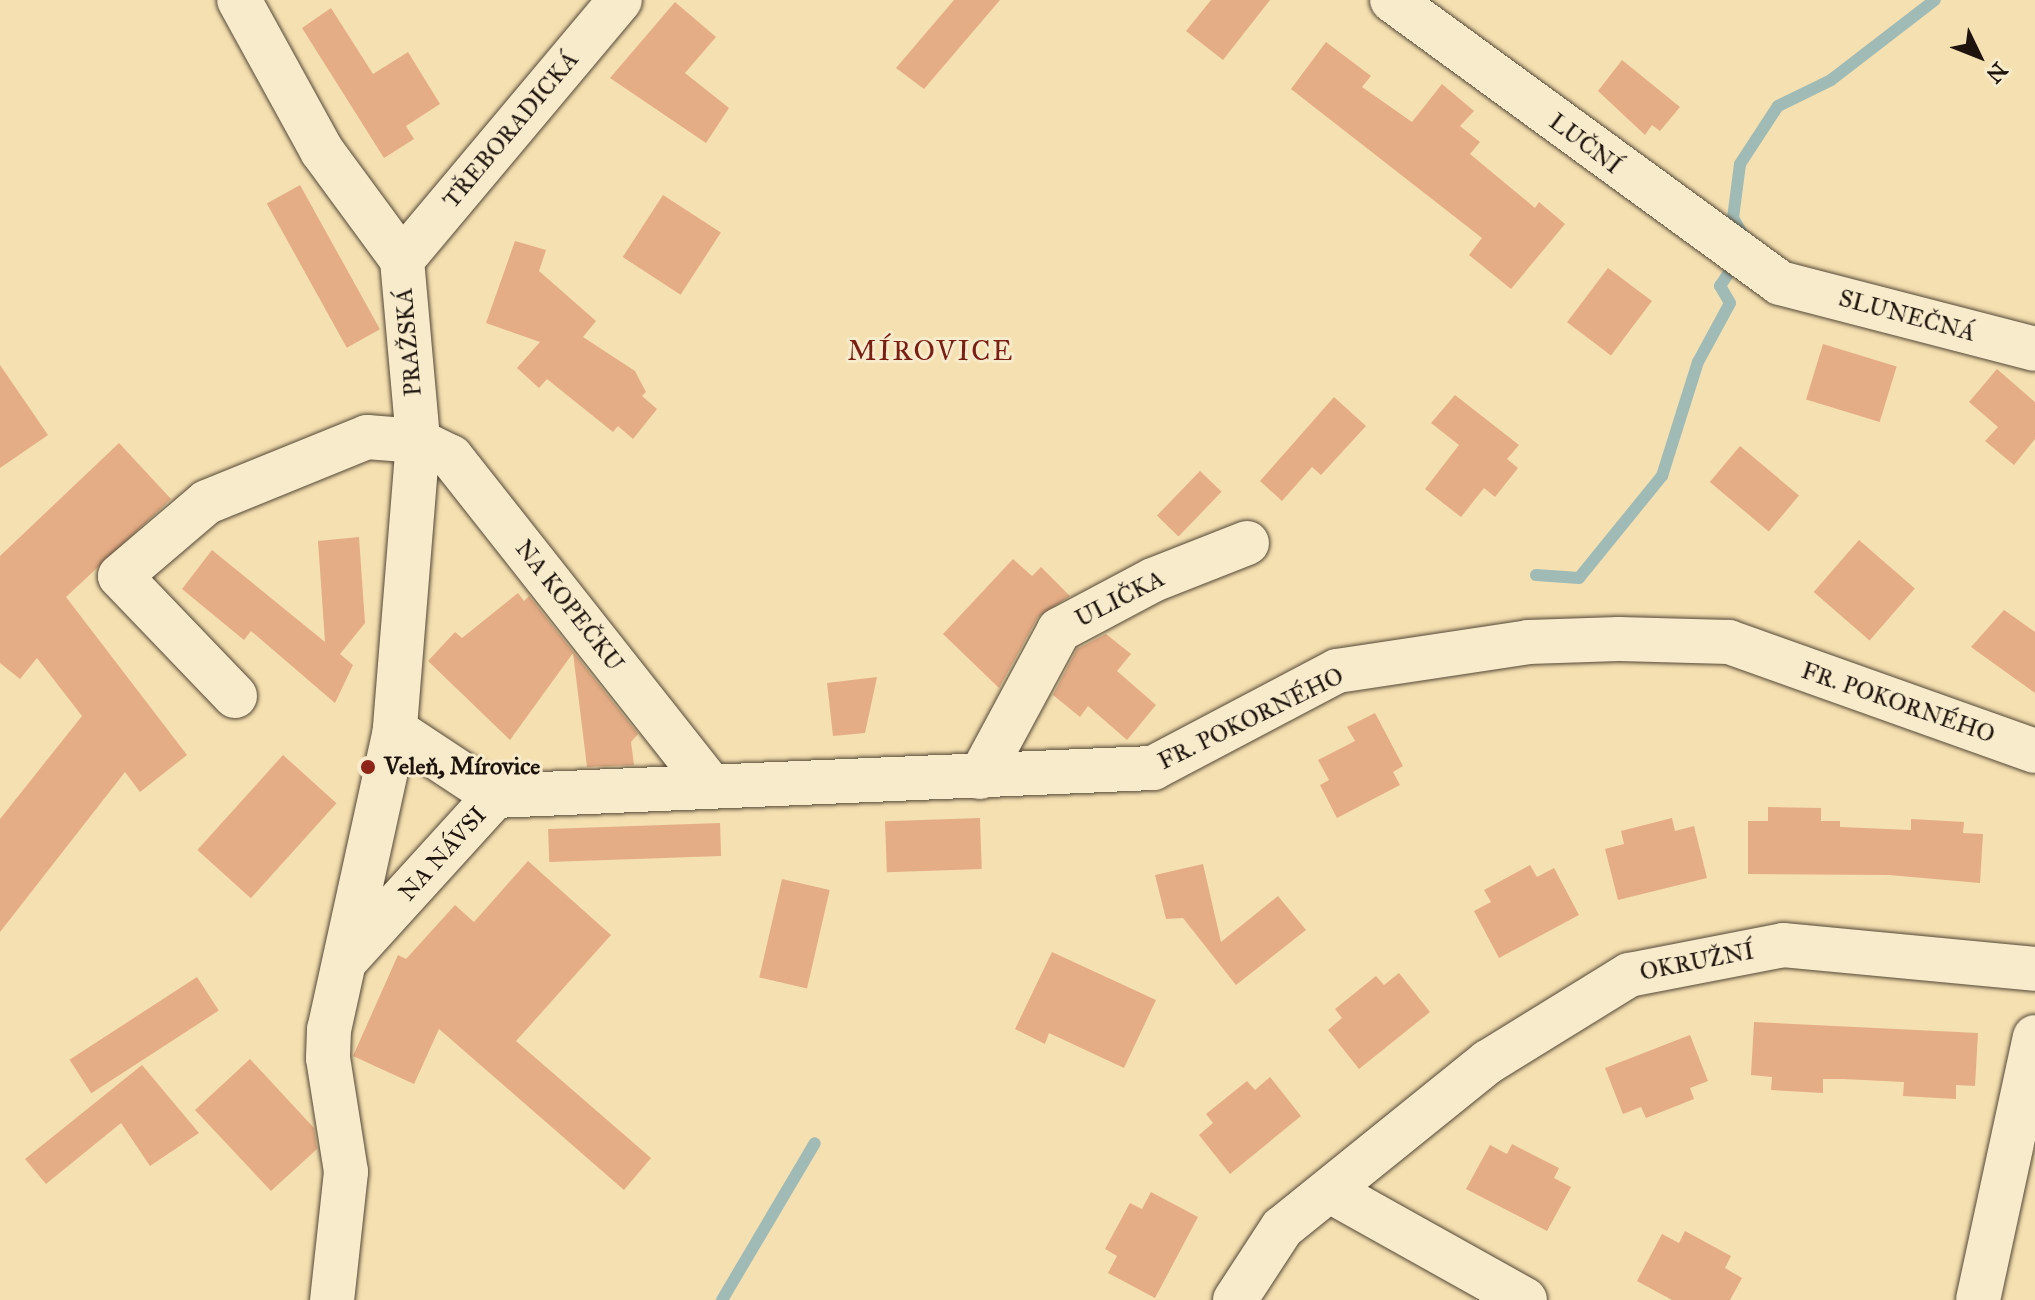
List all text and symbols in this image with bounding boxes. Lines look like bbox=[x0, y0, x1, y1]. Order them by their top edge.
north arrow bbox=[1939, 16, 2019, 96]
street label: TŘEBORADICKÁ bbox=[437, 46, 585, 214]
text: N bbox=[1981, 57, 2013, 89]
street label: LUČNÍ bbox=[1543, 108, 1627, 180]
street label: SLUNEČNÁ bbox=[1836, 284, 1978, 348]
street label: PRAŽSKÁ bbox=[390, 287, 428, 397]
district label: MÍROVICE bbox=[848, 334, 1014, 368]
street label: NA KOPEČKU bbox=[509, 535, 629, 677]
street label: ULIČKA bbox=[1071, 564, 1169, 634]
street label: FR. POKORNÉHO bbox=[1798, 656, 1998, 750]
street label: FR. POKORNÉHO bbox=[1154, 662, 1348, 776]
place label: Veleň, Mírovice bbox=[384, 753, 540, 781]
marker: Veleň, Mírovice bbox=[359, 758, 377, 776]
street label: NA NÁVSI bbox=[393, 801, 493, 907]
street label: OKRUŽNÍ bbox=[1637, 937, 1757, 987]

